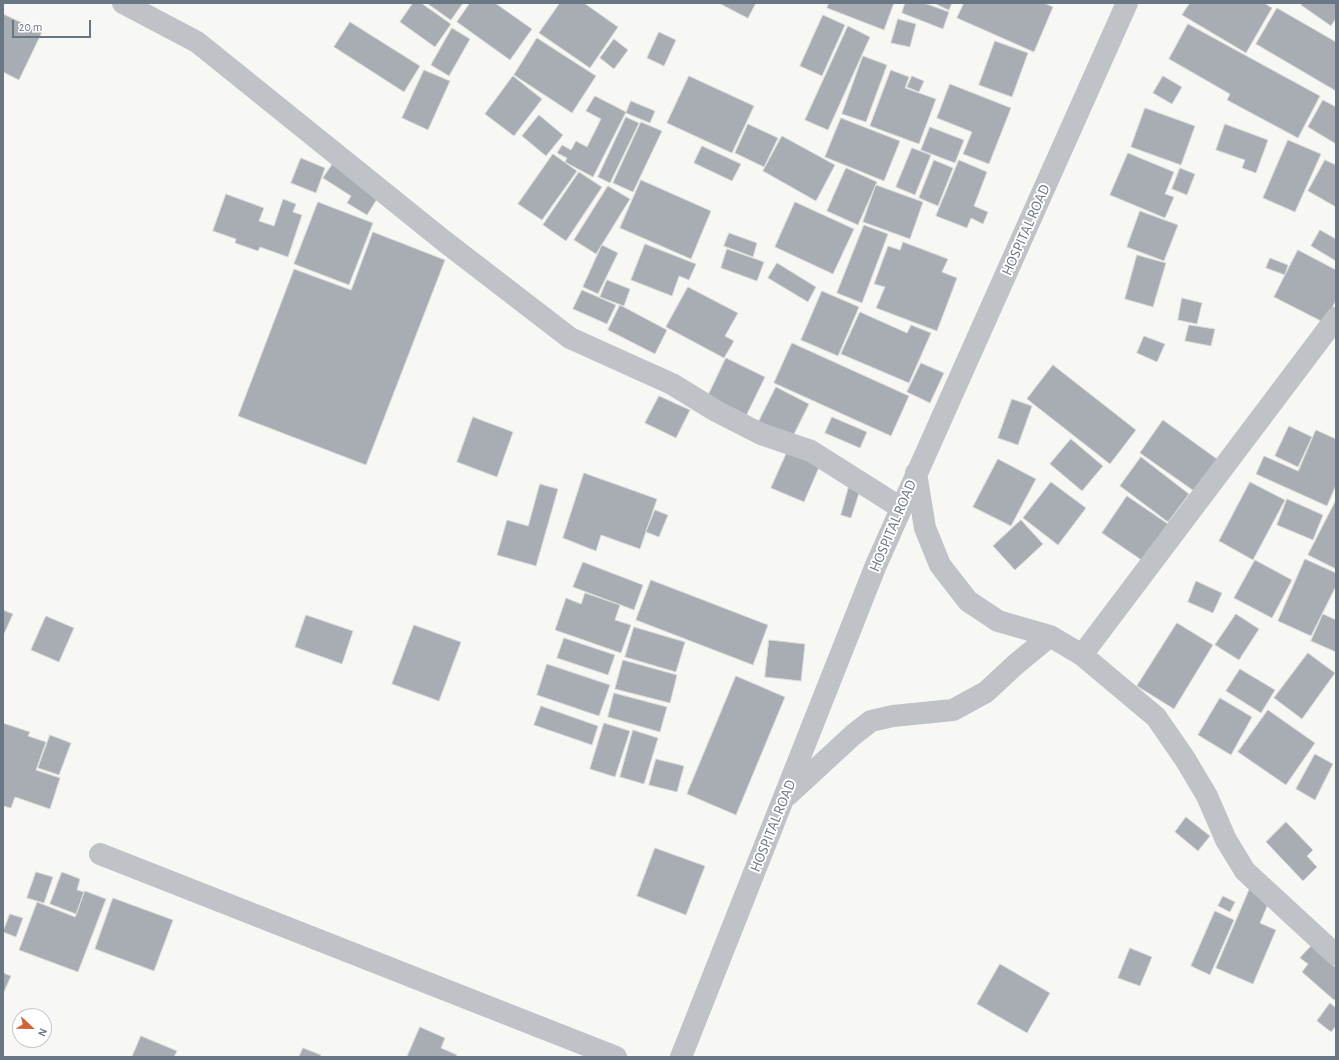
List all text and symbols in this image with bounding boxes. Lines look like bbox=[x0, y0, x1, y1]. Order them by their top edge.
scale bar bbox=[14, 12, 93, 38]
text: 20 m bbox=[19, 21, 42, 33]
street label: HOSPITAL ROAD bbox=[998, 182, 1054, 278]
street label: HOSPITAL ROAD bbox=[866, 477, 920, 575]
street label: HOSPITAL ROAD bbox=[746, 777, 800, 875]
north arrow bbox=[12, 1008, 52, 1048]
text: N bbox=[36, 1027, 49, 1038]

